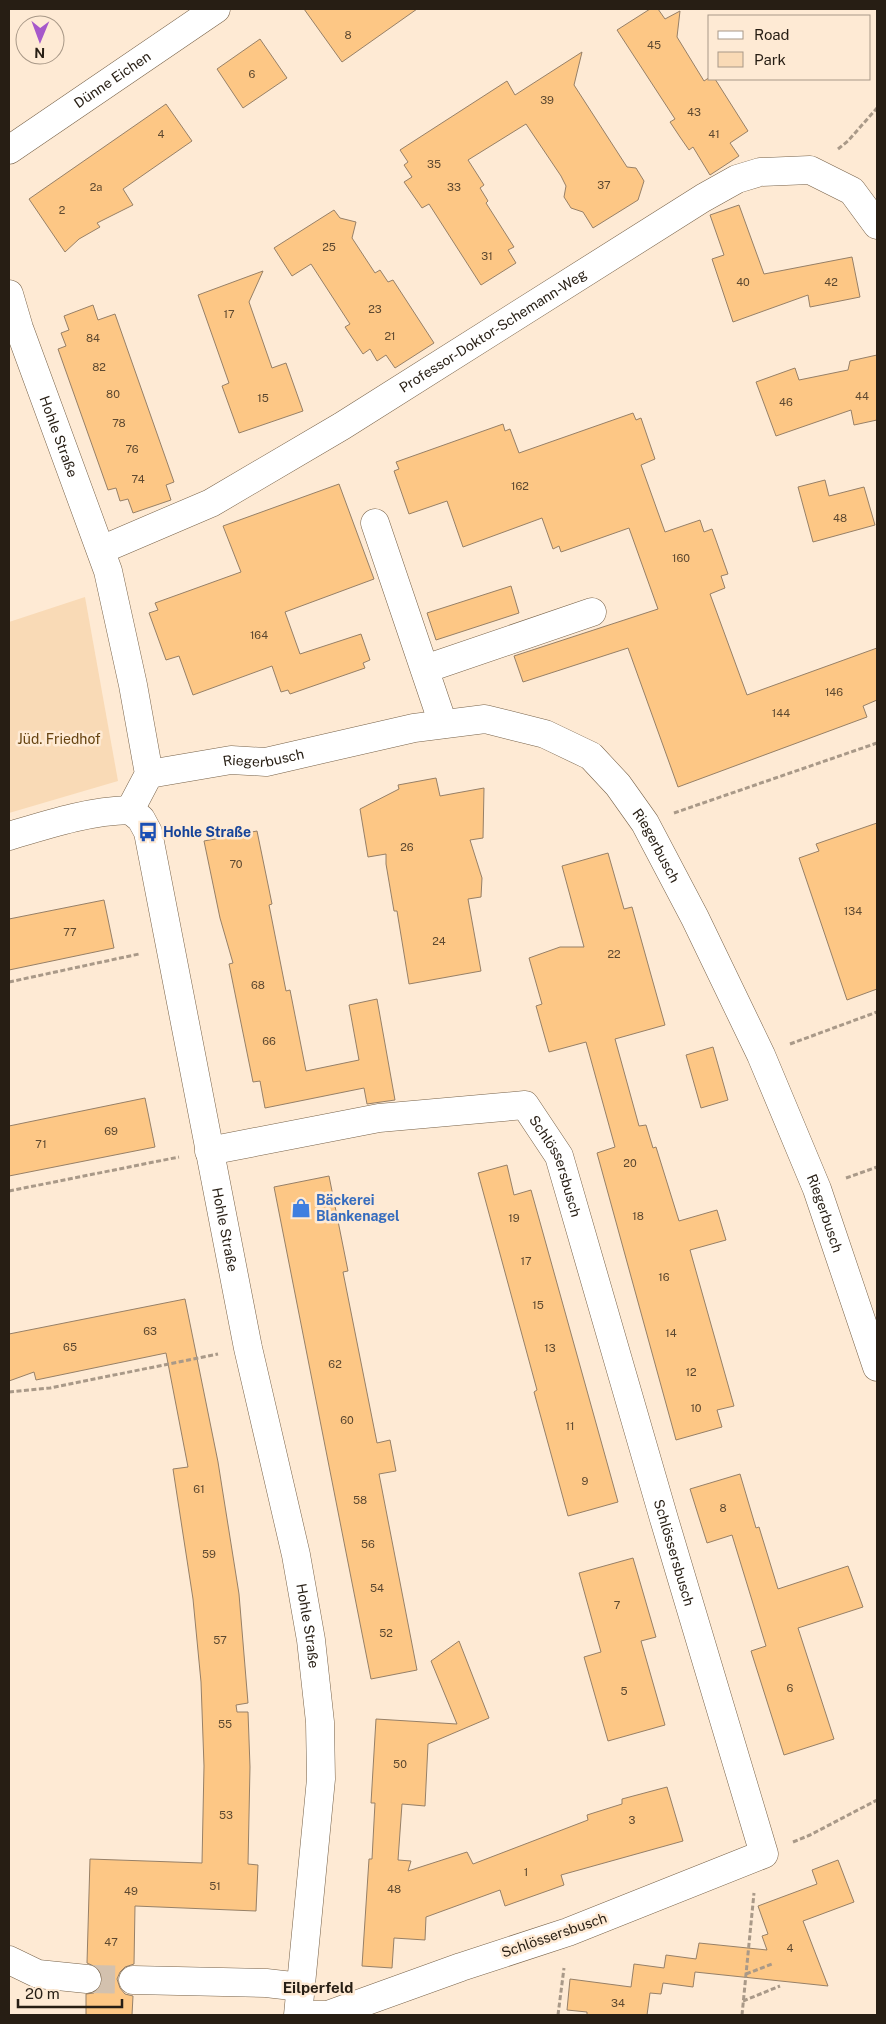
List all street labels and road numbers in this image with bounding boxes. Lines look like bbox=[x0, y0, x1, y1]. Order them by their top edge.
street label: Dünne Eichen bbox=[71, 48, 154, 111]
street label: Professor-Doktor-Schemann-Weg bbox=[396, 266, 590, 396]
street label: Hohle Straße bbox=[37, 394, 81, 479]
street label: Riegerbusch bbox=[222, 746, 305, 770]
street label: Riegerbusch bbox=[629, 806, 683, 885]
street label: Schlössersbusch bbox=[526, 1112, 584, 1219]
street label: Riegerbusch bbox=[804, 1172, 846, 1255]
street label: Hohle Straße bbox=[209, 1186, 241, 1273]
street label: Schlössersbusch bbox=[651, 1497, 698, 1608]
street label: Hohle Straße bbox=[293, 1582, 322, 1669]
street label: Schlössersbusch bbox=[499, 1909, 609, 1961]

